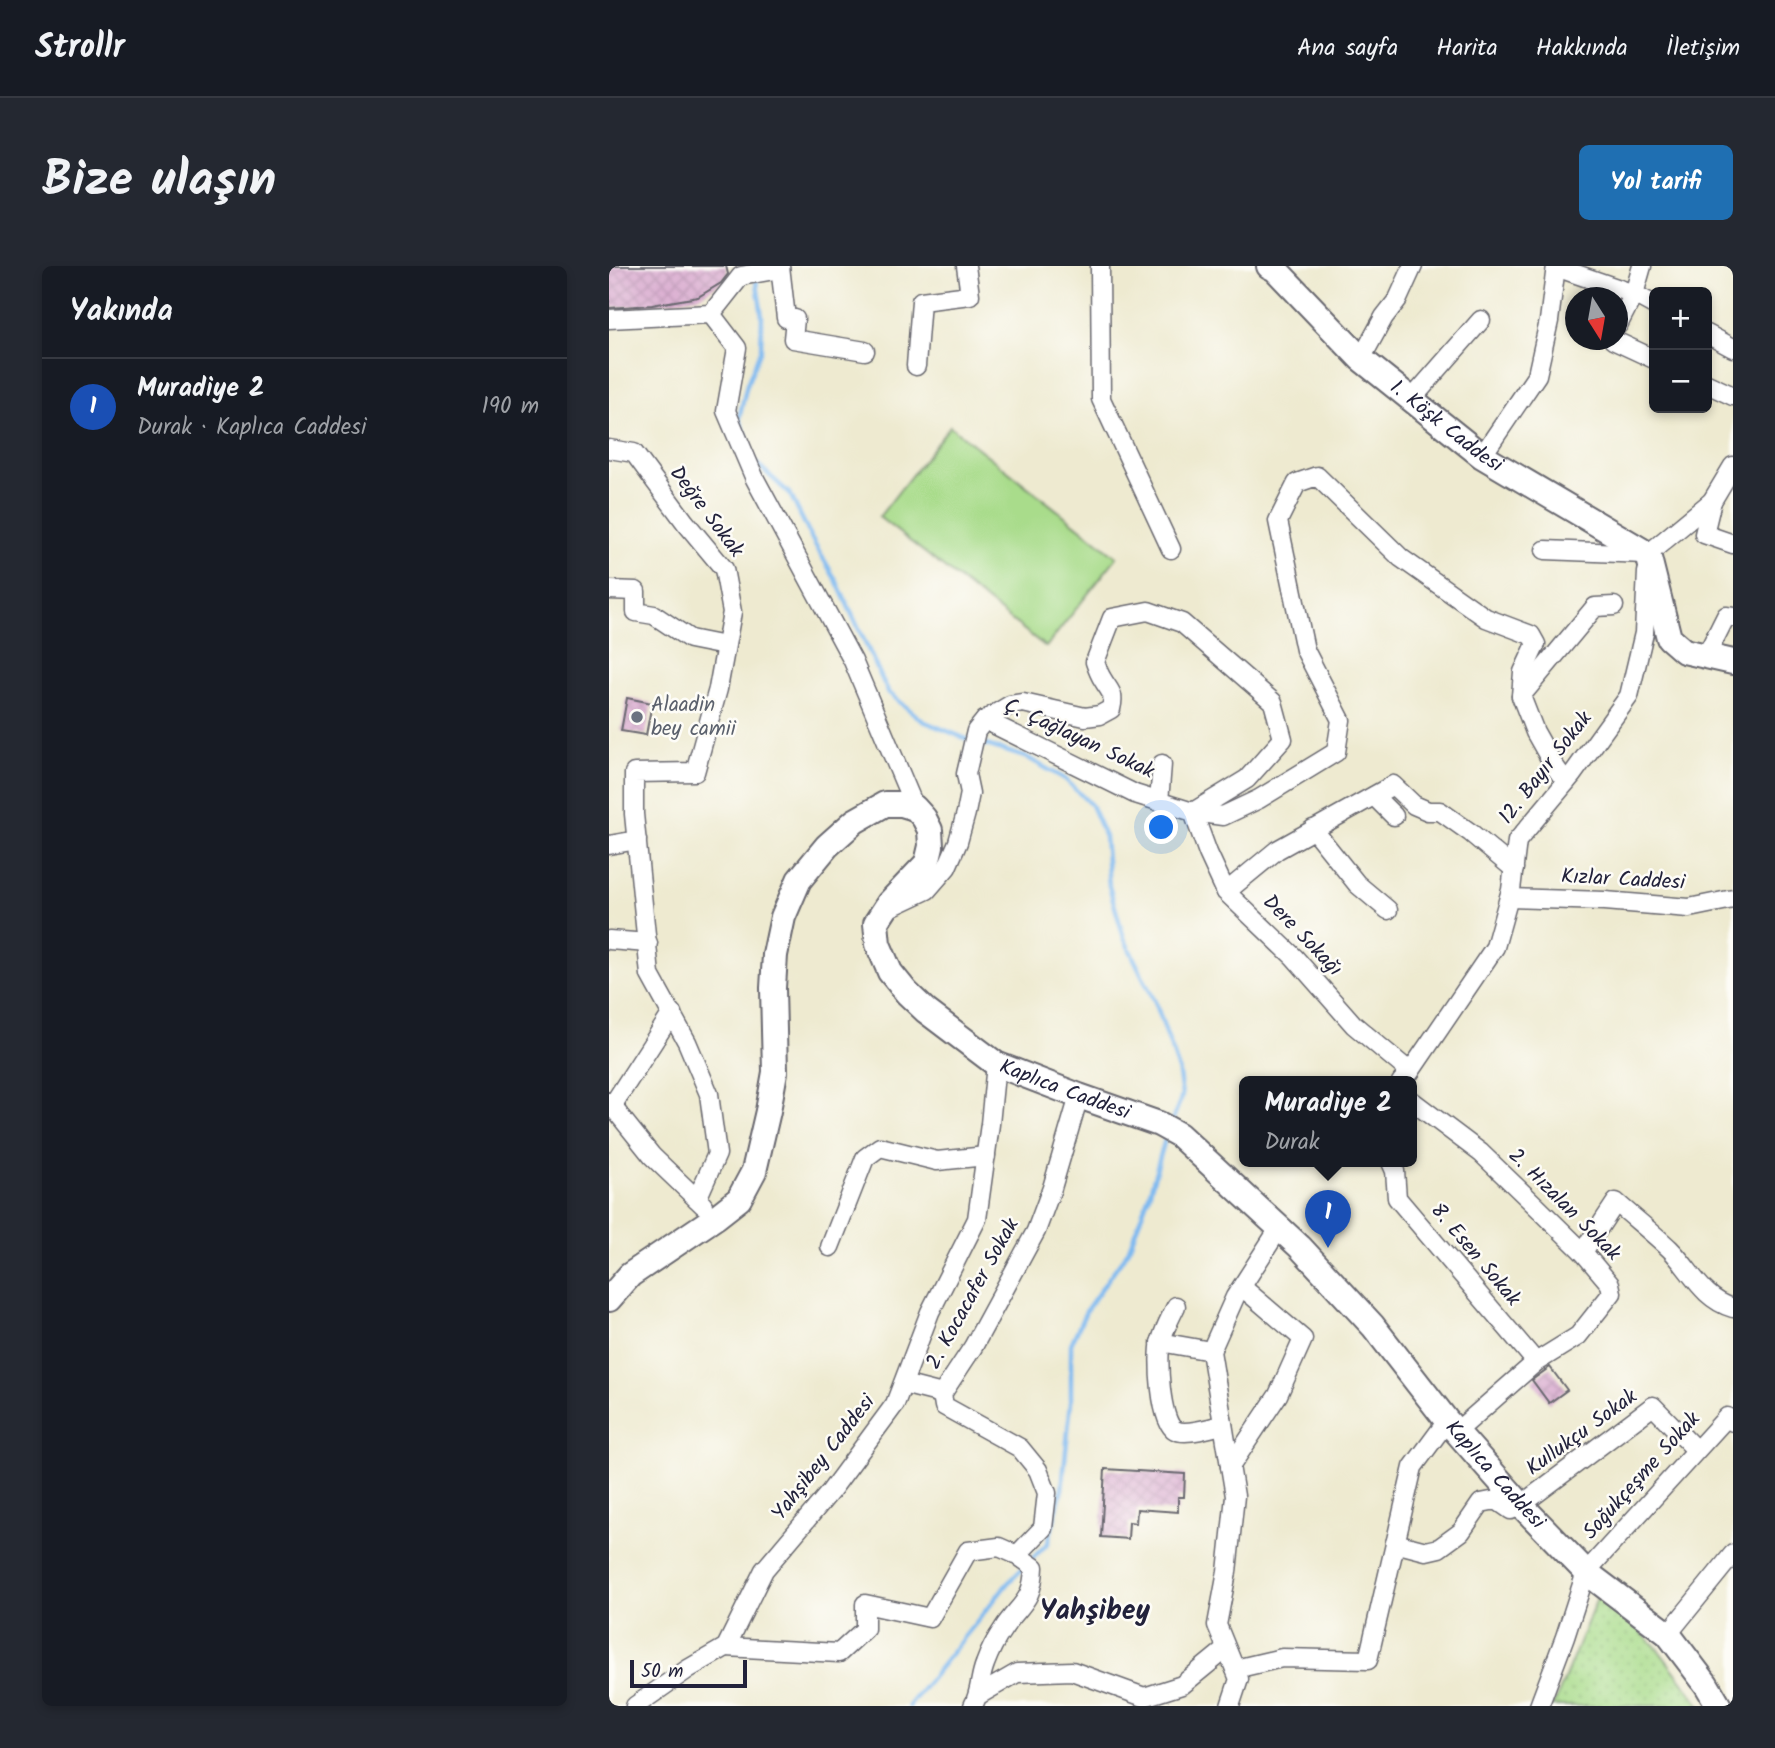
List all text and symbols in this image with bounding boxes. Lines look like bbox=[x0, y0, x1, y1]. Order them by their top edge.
text: Strollr bbox=[35, 22, 125, 75]
text: Ana sayfa bbox=[1297, 29, 1398, 68]
text: Harita bbox=[1436, 29, 1498, 68]
text: Hakkında bbox=[1536, 29, 1628, 68]
text: İletişim bbox=[1666, 29, 1740, 68]
text: Bize ulaşın bbox=[42, 143, 276, 221]
button: Yol tarifi bbox=[1579, 145, 1733, 220]
north arrow bbox=[1565, 287, 1628, 350]
map controls bbox=[1649, 287, 1712, 413]
button: + bbox=[1649, 287, 1712, 350]
text: Yakında bbox=[70, 288, 173, 336]
button: − bbox=[1649, 350, 1712, 413]
text: Muradiye 2 bbox=[137, 368, 264, 410]
street label: 1. Köşk Caddesi bbox=[1383, 372, 1510, 482]
text: 1 bbox=[90, 389, 96, 425]
text: 190 m bbox=[482, 389, 539, 425]
text: Durak · Kaplıca Caddesi bbox=[137, 410, 366, 446]
street label: Değre Sokak bbox=[660, 459, 752, 565]
place label: Alaadin bey camii bbox=[651, 689, 737, 746]
street label: Ç. Çağlayan Sokak bbox=[998, 690, 1160, 788]
street label: 12. Bayır Sokak bbox=[1491, 704, 1601, 832]
marker: Alaadin bey camii bbox=[629, 709, 645, 725]
your location bbox=[1144, 810, 1178, 844]
street label: Kızlar Caddesi bbox=[1560, 860, 1687, 900]
street label: Dere Sokağı bbox=[1254, 887, 1350, 985]
street label: Kaplıca Caddesi bbox=[994, 1050, 1136, 1129]
popup bbox=[1239, 1076, 1417, 1167]
text: Muradiye 2 bbox=[1264, 1083, 1392, 1125]
text: Durak bbox=[1264, 1125, 1320, 1161]
street label: 2. Hızalan Sokak bbox=[1500, 1141, 1628, 1269]
pin: 1 bbox=[1305, 1190, 1351, 1248]
street label: 8. Esen Sokak bbox=[1422, 1196, 1528, 1314]
street label: 2. Kocacafer Sokak bbox=[918, 1212, 1028, 1376]
street label: Kullukçu Sokak bbox=[1519, 1381, 1645, 1485]
street label: Yahşibey Caddesi bbox=[764, 1387, 885, 1528]
street label: Soğukçeşme Sokak bbox=[1575, 1404, 1709, 1548]
street label: Kaplıca Caddesi bbox=[1437, 1413, 1554, 1538]
district label: Yahşibey bbox=[1040, 1589, 1151, 1634]
scale bar bbox=[630, 1657, 747, 1689]
text: 50 m bbox=[641, 1657, 683, 1687]

